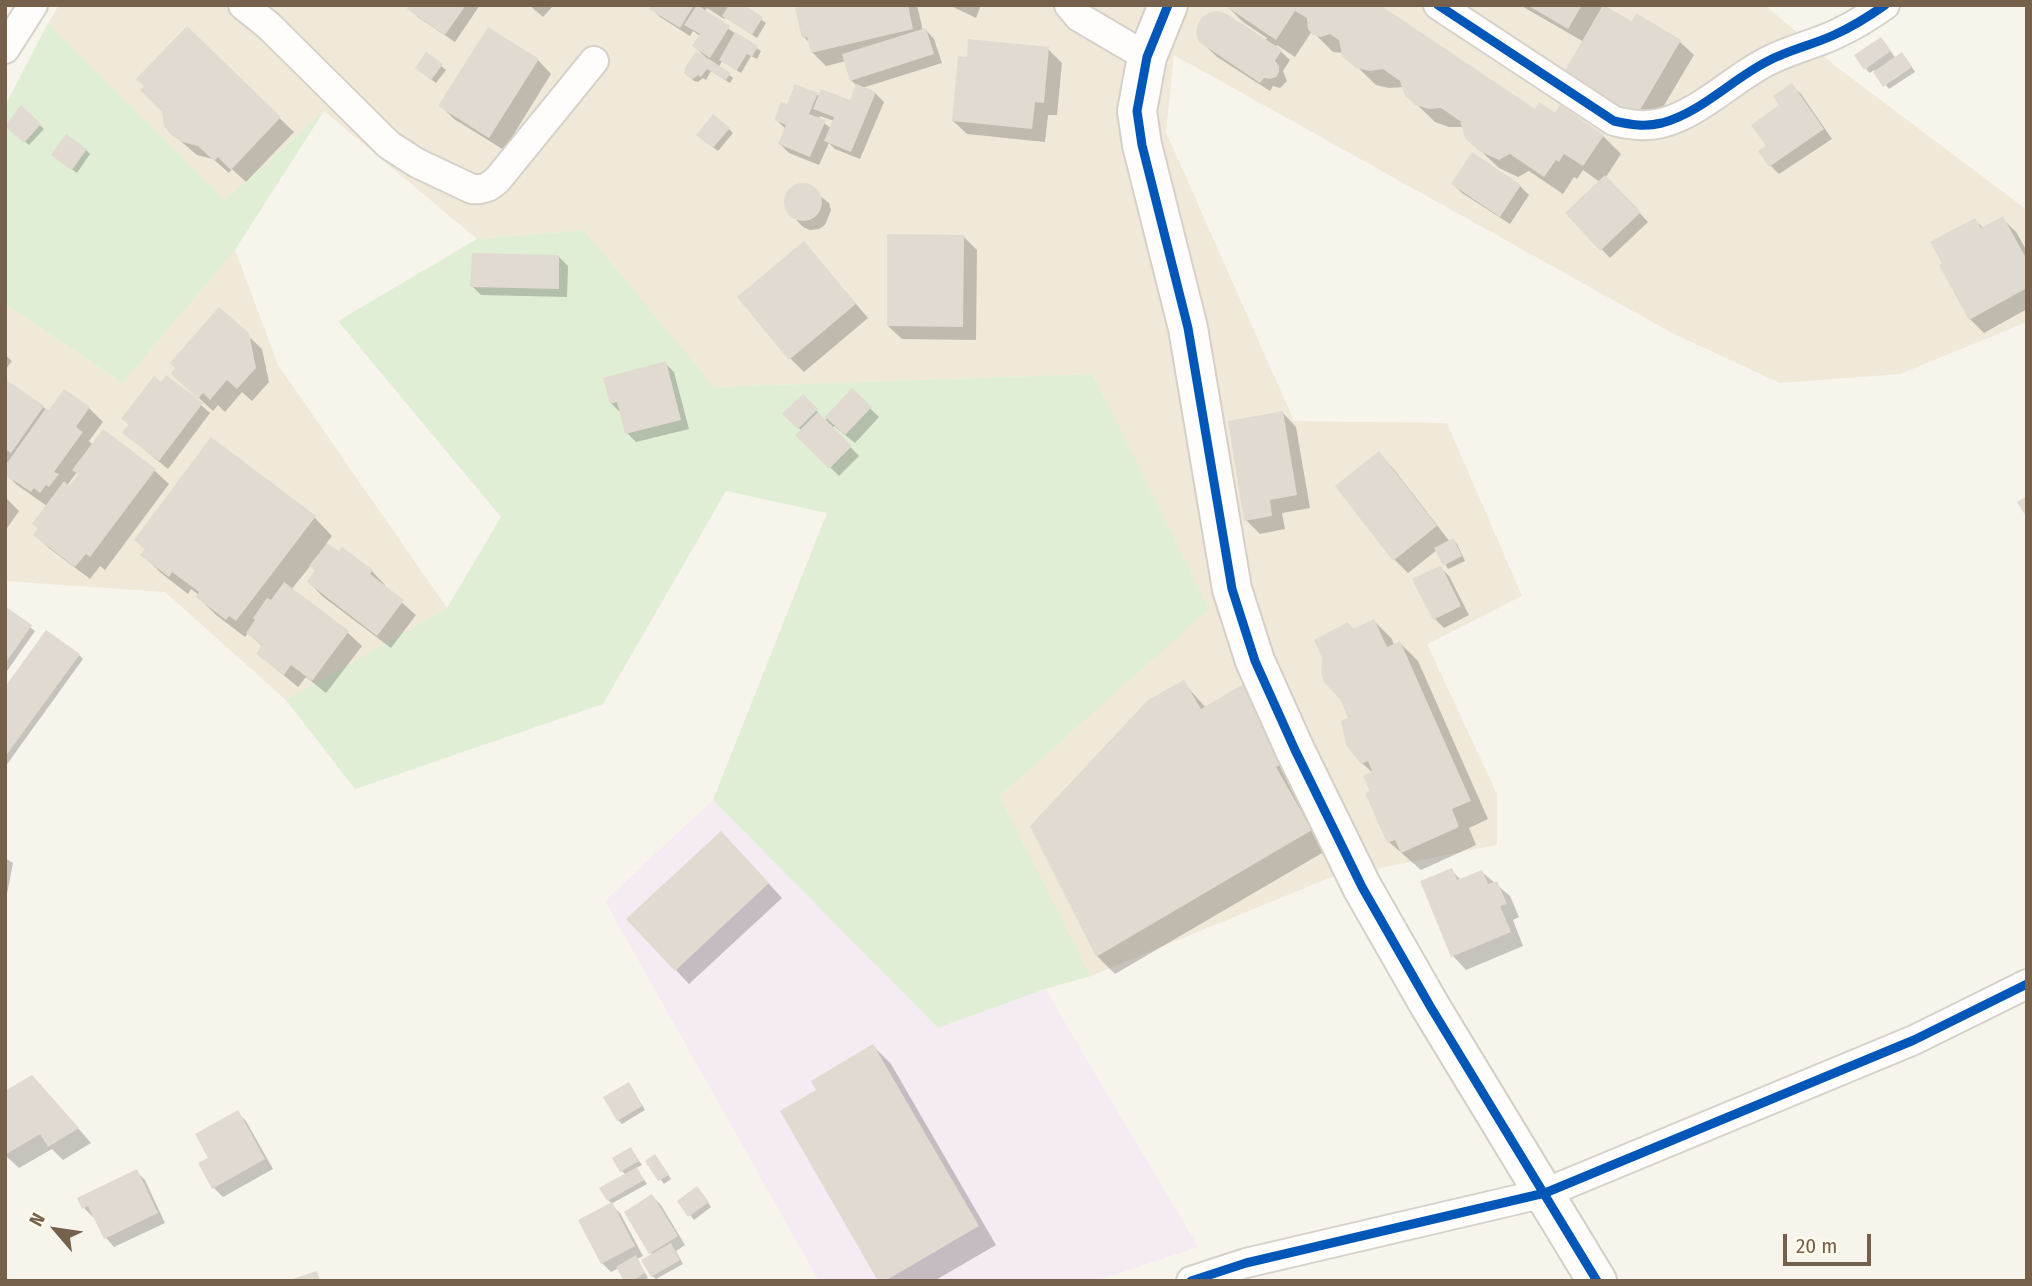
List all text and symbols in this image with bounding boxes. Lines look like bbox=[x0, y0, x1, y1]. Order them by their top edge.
north arrow bbox=[21, 1195, 91, 1265]
text: N bbox=[24, 1209, 50, 1230]
scale bar bbox=[1787, 1220, 1874, 1264]
text: 20 m bbox=[1796, 1233, 1837, 1259]

